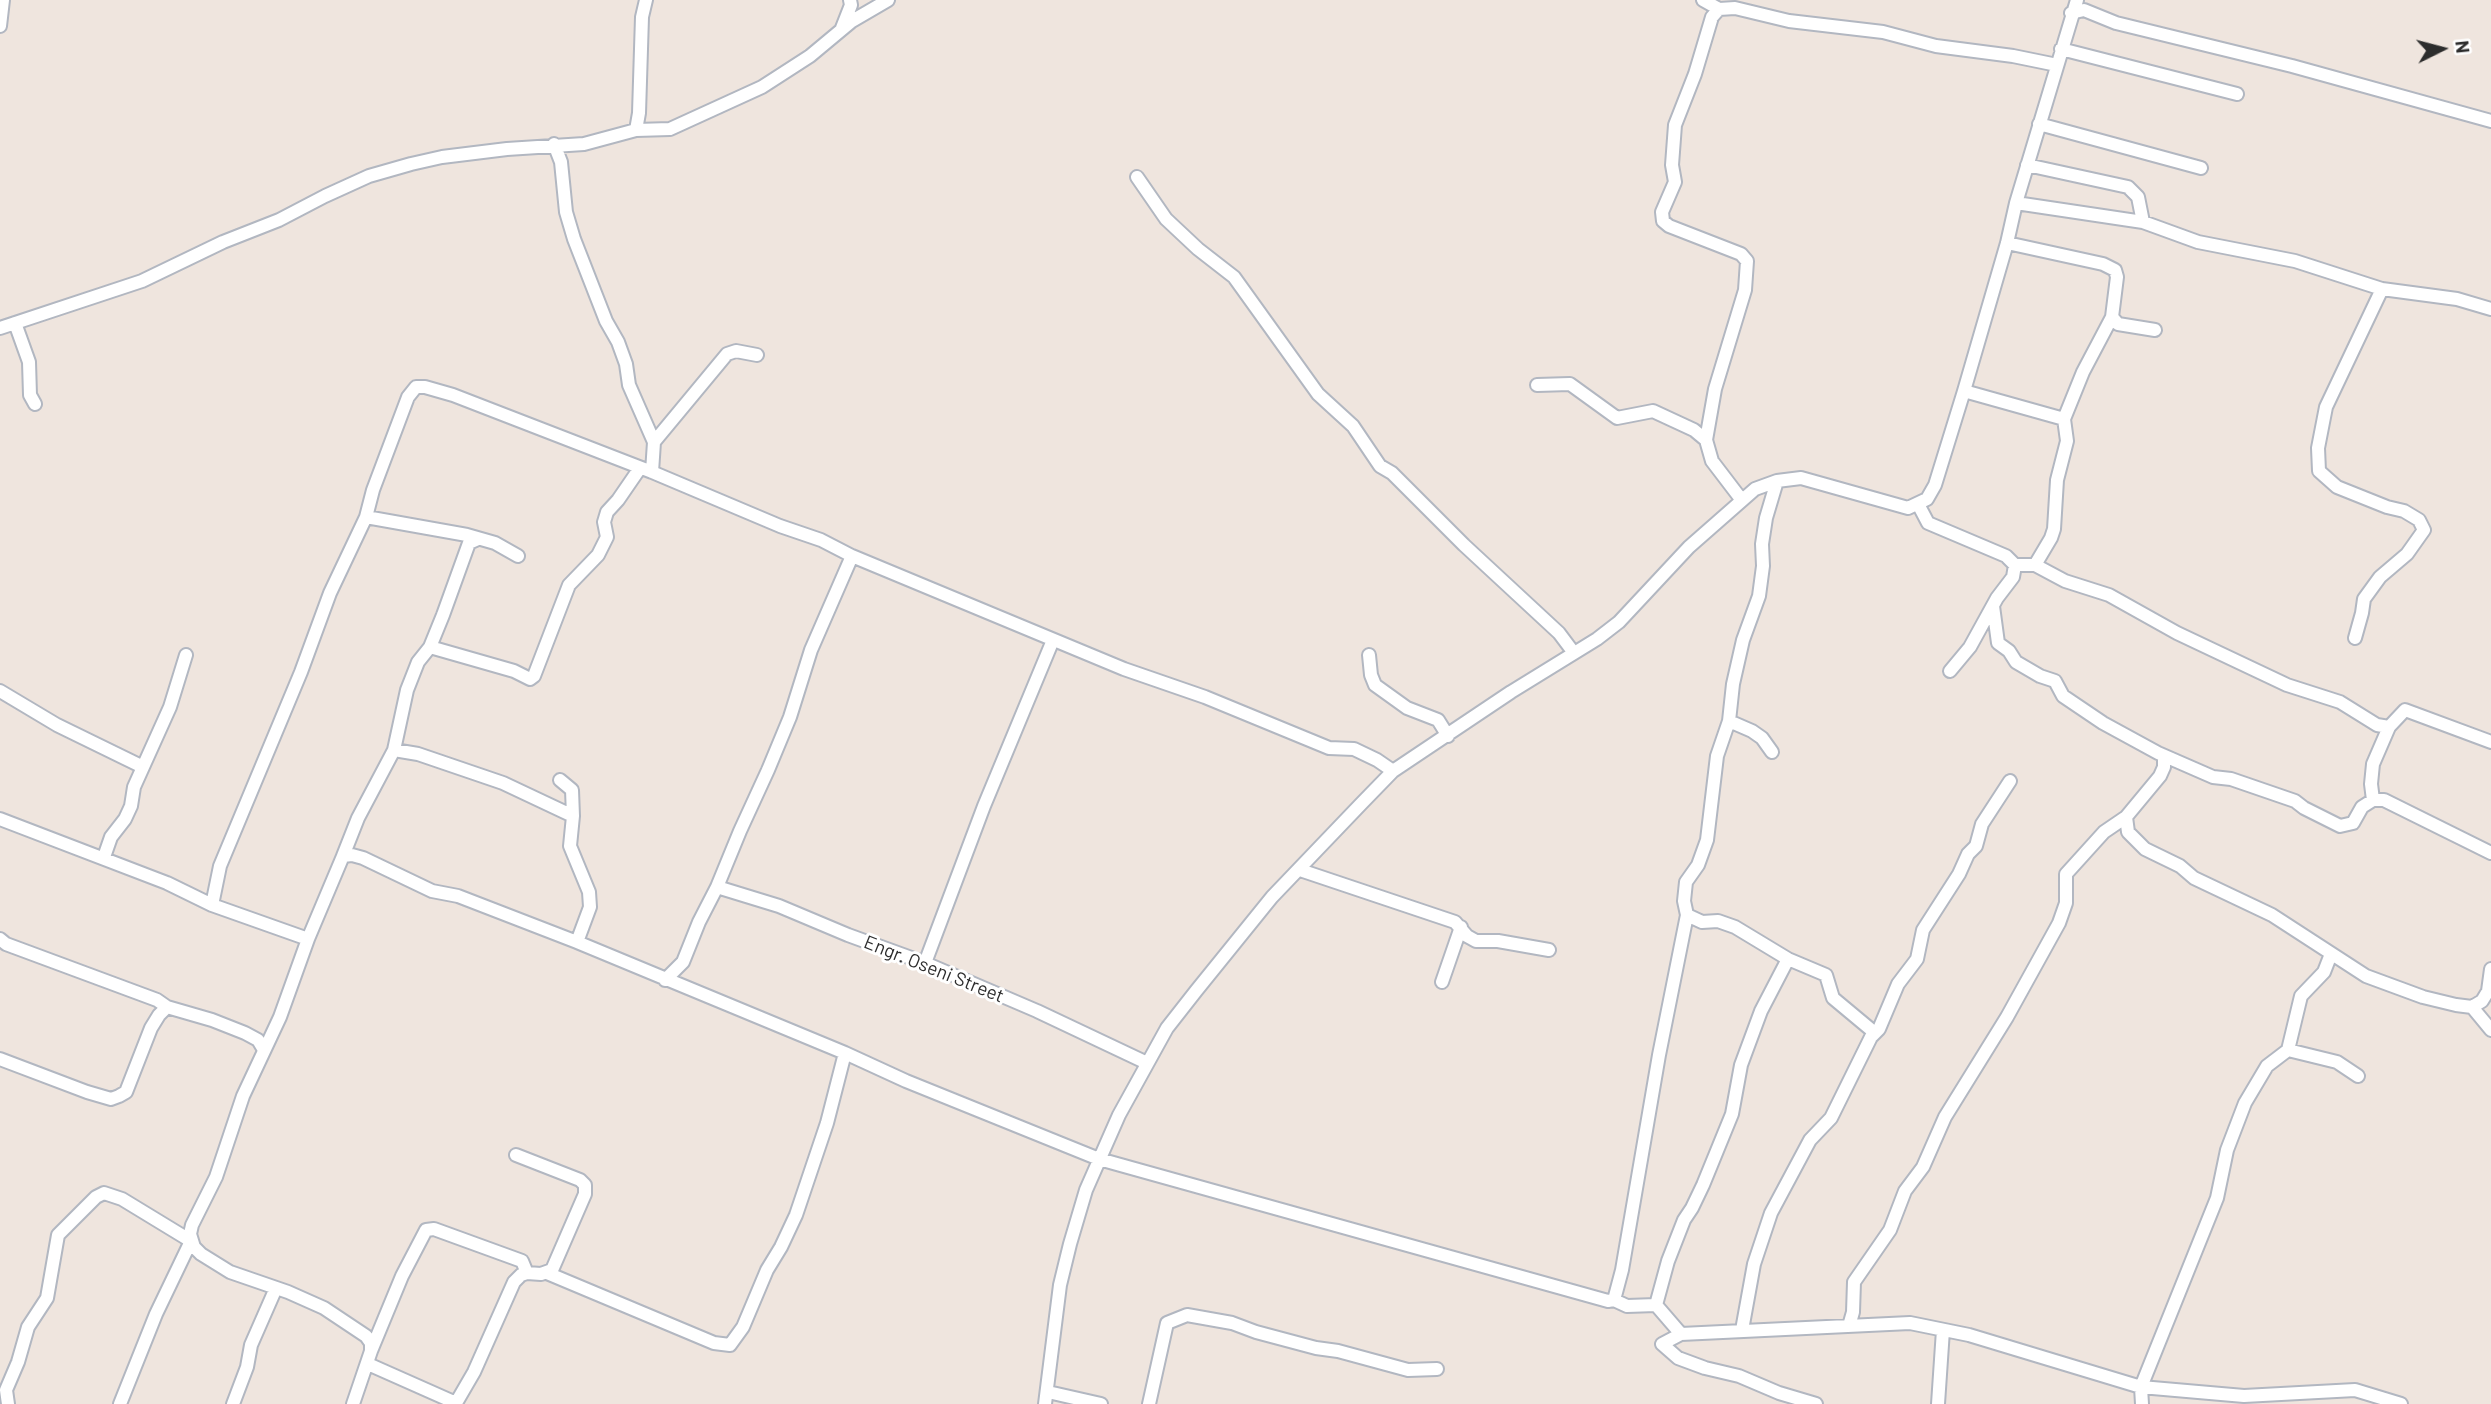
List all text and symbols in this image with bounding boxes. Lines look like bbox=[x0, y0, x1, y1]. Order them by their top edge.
north arrow bbox=[2407, 14, 2477, 84]
text: N bbox=[2451, 39, 2475, 54]
street label: Engr. Oseni Street bbox=[861, 931, 1007, 1007]

